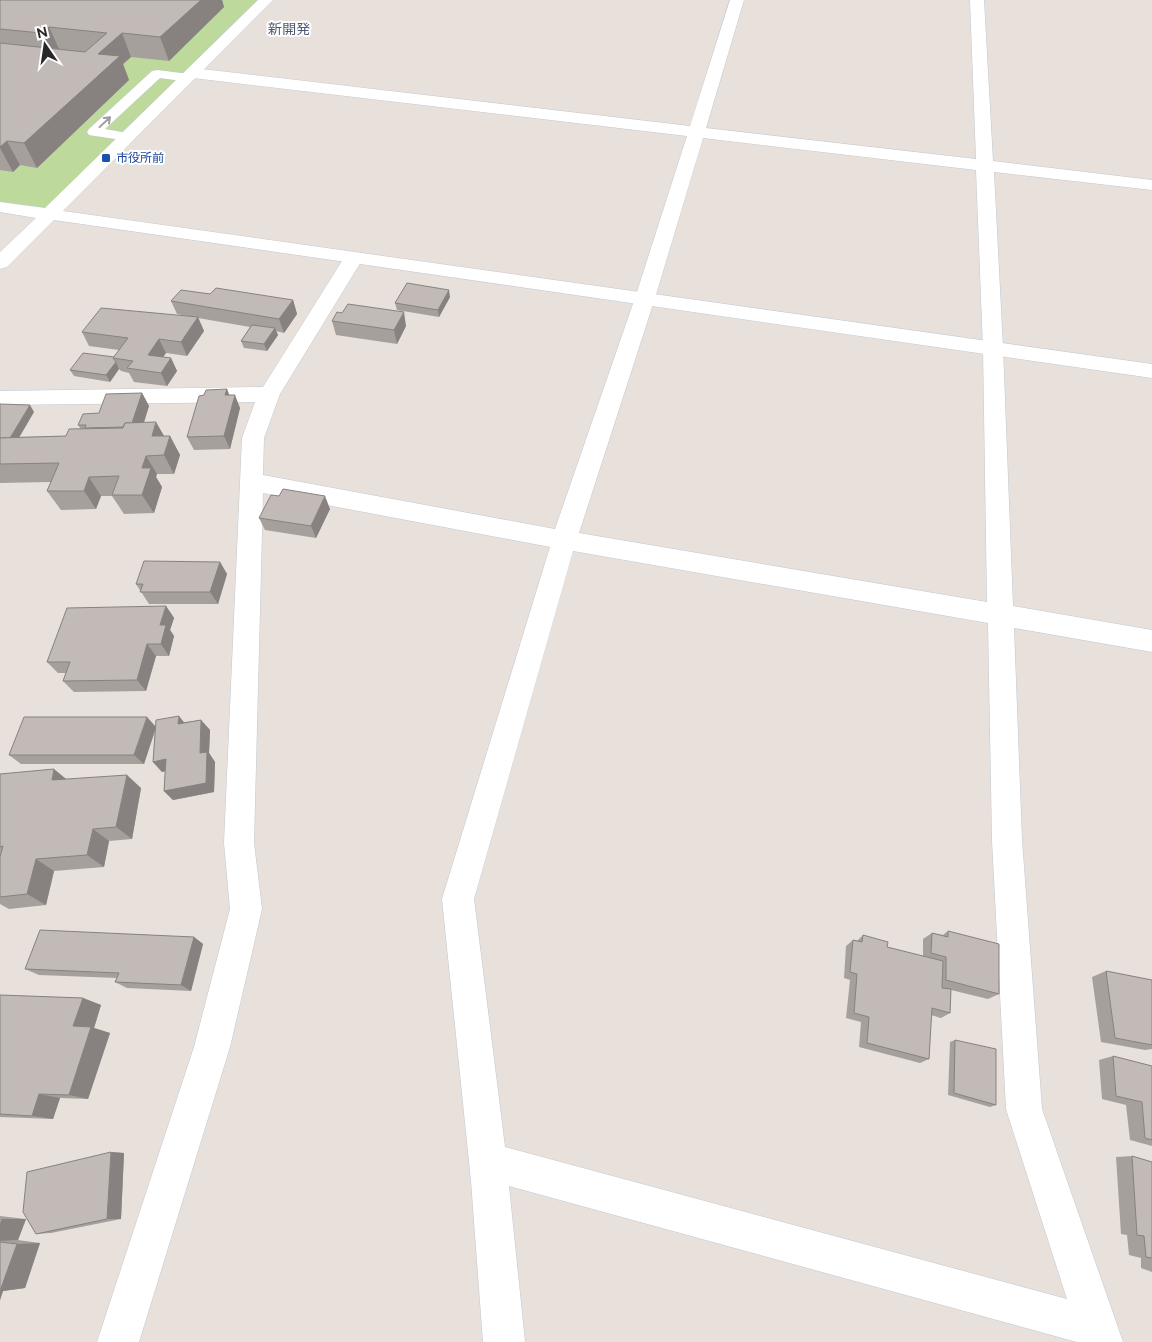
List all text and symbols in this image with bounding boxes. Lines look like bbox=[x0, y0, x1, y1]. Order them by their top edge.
north arrow bbox=[20, 20, 70, 70]
district label: 新開発 bbox=[268, 21, 310, 37]
text: N bbox=[35, 23, 49, 41]
one-way arrow bbox=[98, 116, 111, 128]
place label: 市役所前 bbox=[116, 151, 164, 165]
marker: 市役所前 bbox=[100, 152, 112, 164]

